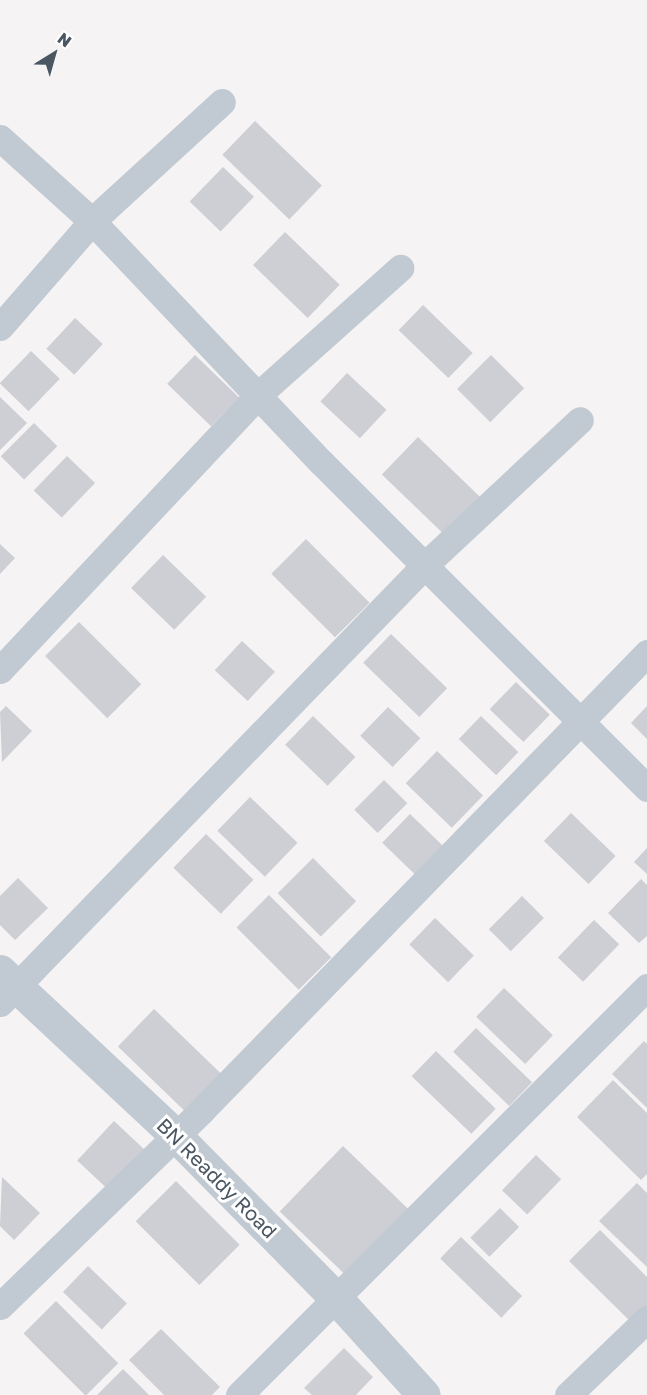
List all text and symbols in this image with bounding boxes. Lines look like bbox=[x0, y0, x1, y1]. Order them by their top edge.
north arrow bbox=[24, 24, 84, 84]
text: N bbox=[54, 28, 76, 51]
street label: BN Readdy Road bbox=[152, 1113, 282, 1243]

